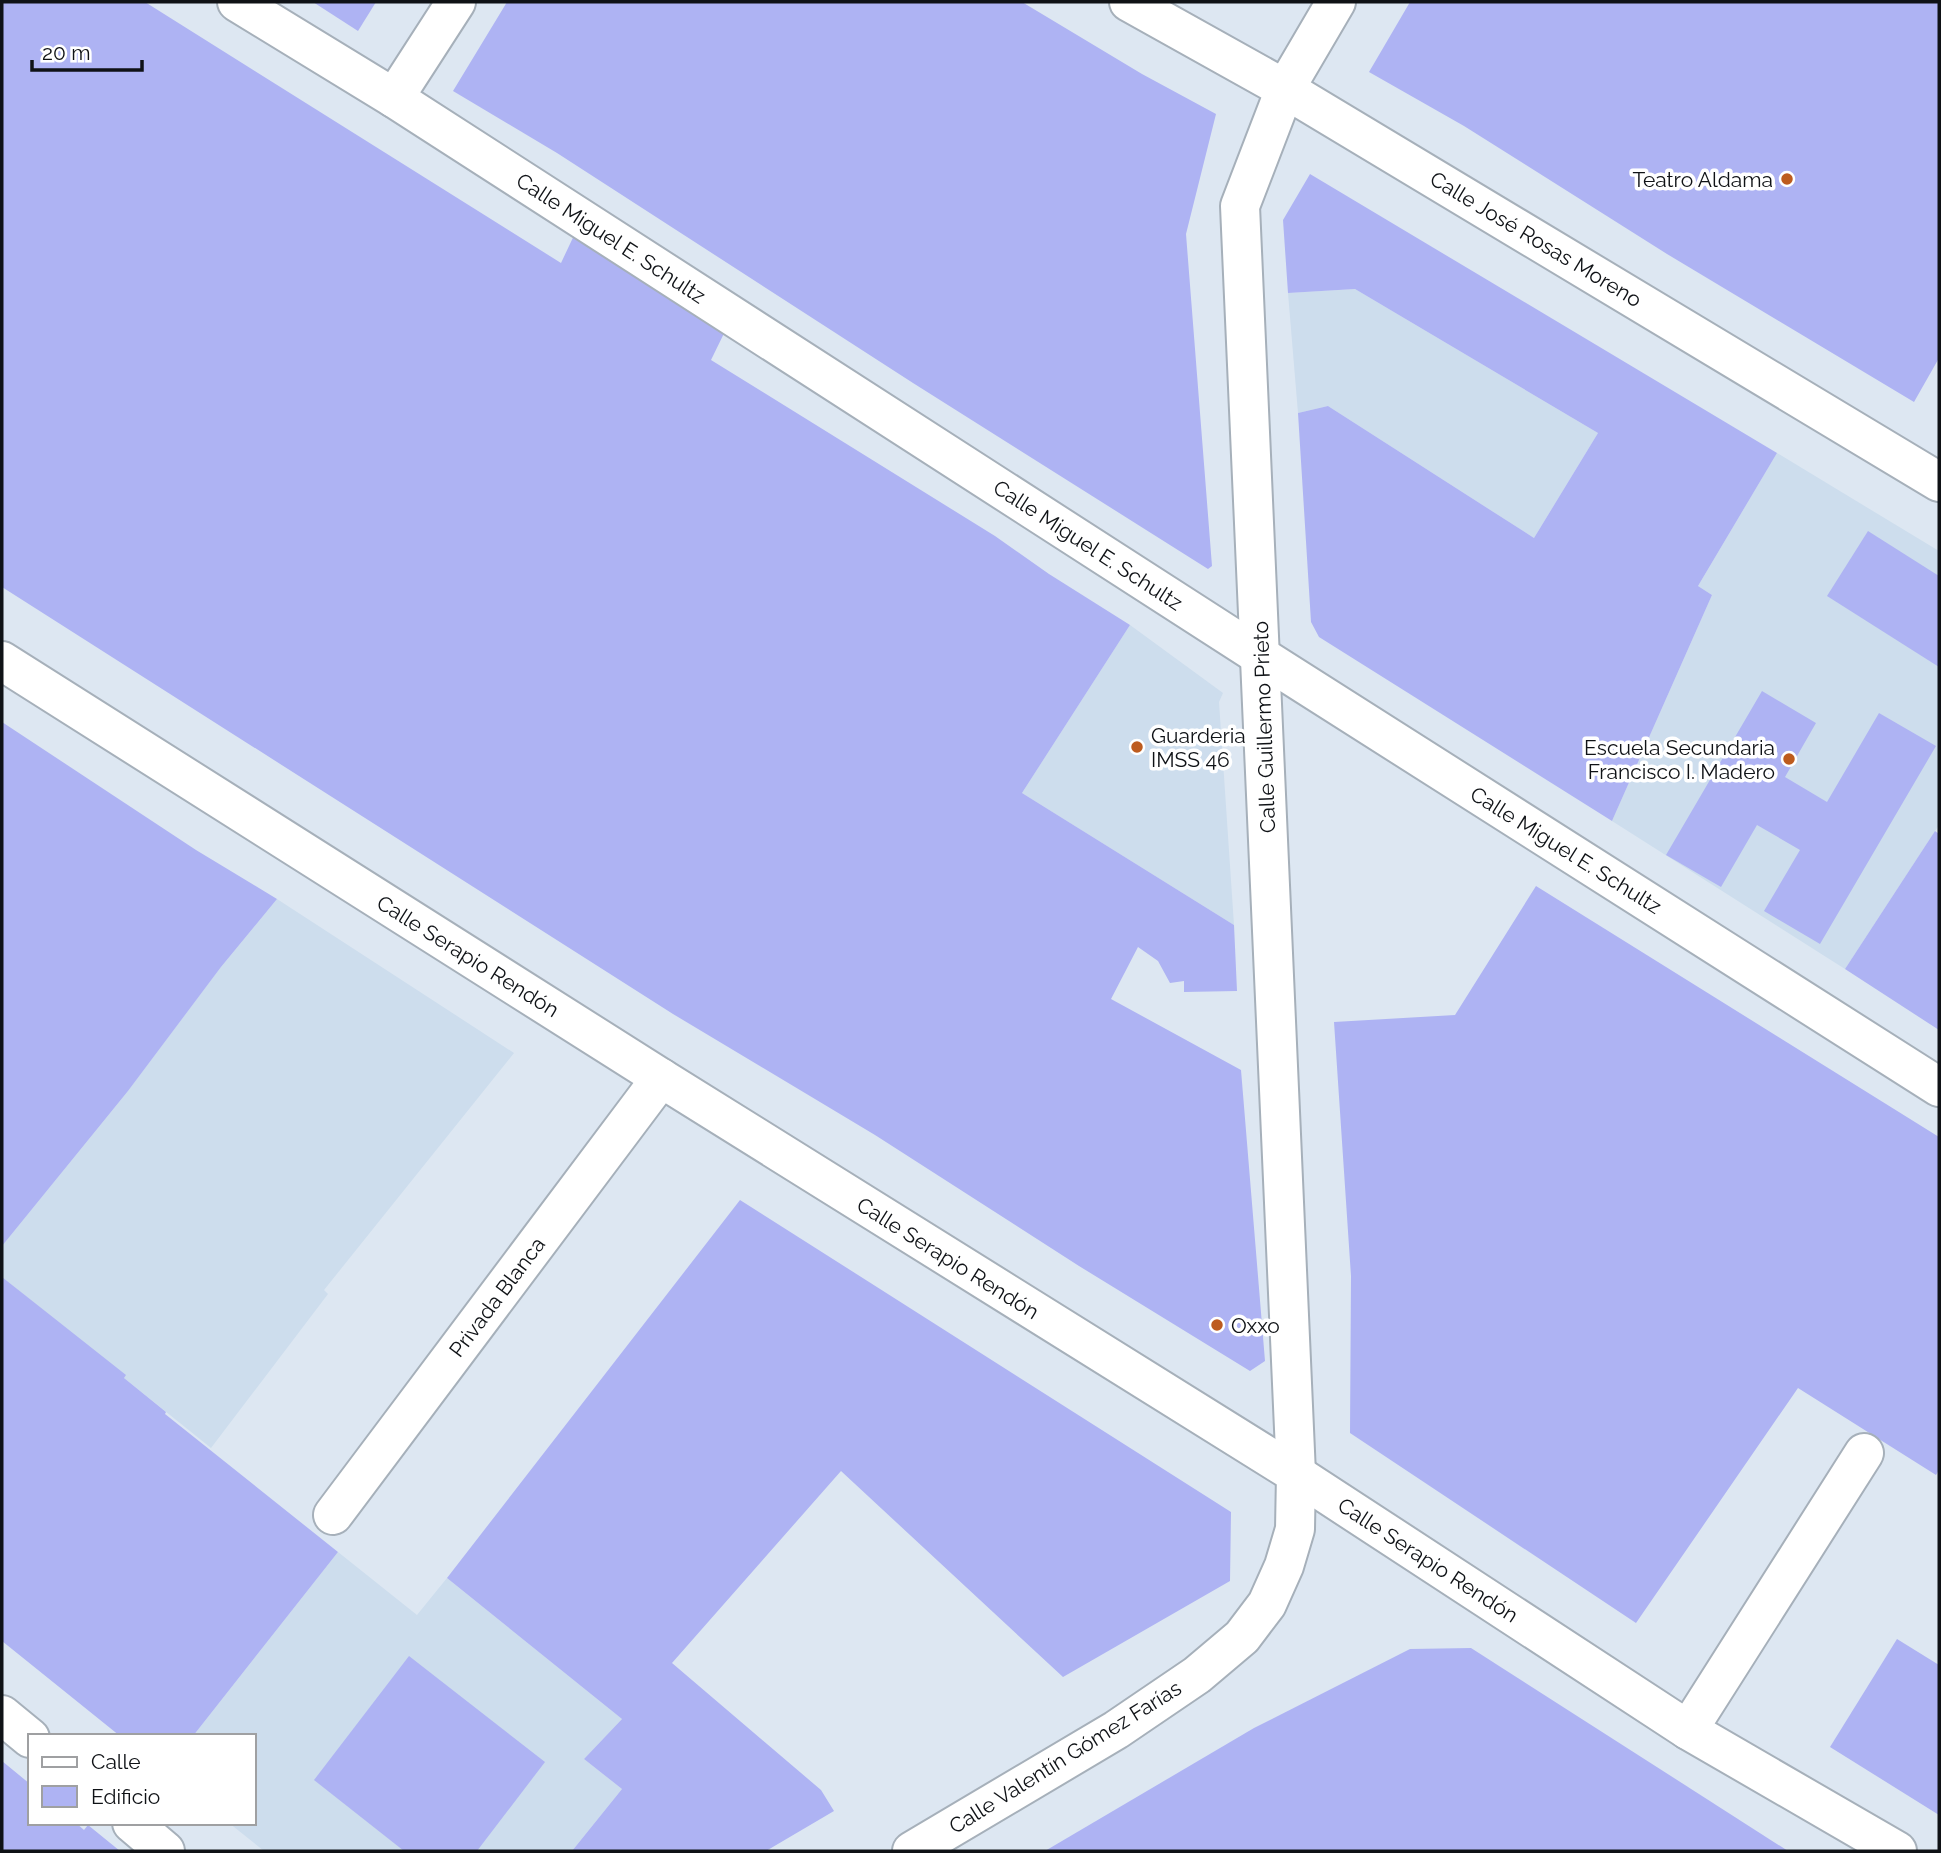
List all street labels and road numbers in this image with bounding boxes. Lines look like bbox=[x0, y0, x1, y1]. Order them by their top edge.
street label: Calle José Rosas Moreno bbox=[1426, 166, 1646, 312]
street label: Calle Miguel E. Schultz bbox=[512, 168, 710, 308]
street label: Calle Miguel E. Schultz bbox=[989, 475, 1187, 615]
street label: Calle Guillermo Prieto bbox=[1248, 621, 1280, 833]
street label: Calle Miguel E. Schultz bbox=[1466, 781, 1666, 919]
street label: Calle Serapio Rendón bbox=[372, 890, 564, 1022]
street label: Calle Serapio Rendón bbox=[852, 1192, 1044, 1324]
street label: Privada Blanca bbox=[444, 1232, 550, 1362]
street label: Calle Serapio Rendón bbox=[1333, 1492, 1523, 1628]
street label: Calle Valentín Gómez Farías bbox=[944, 1675, 1186, 1839]

